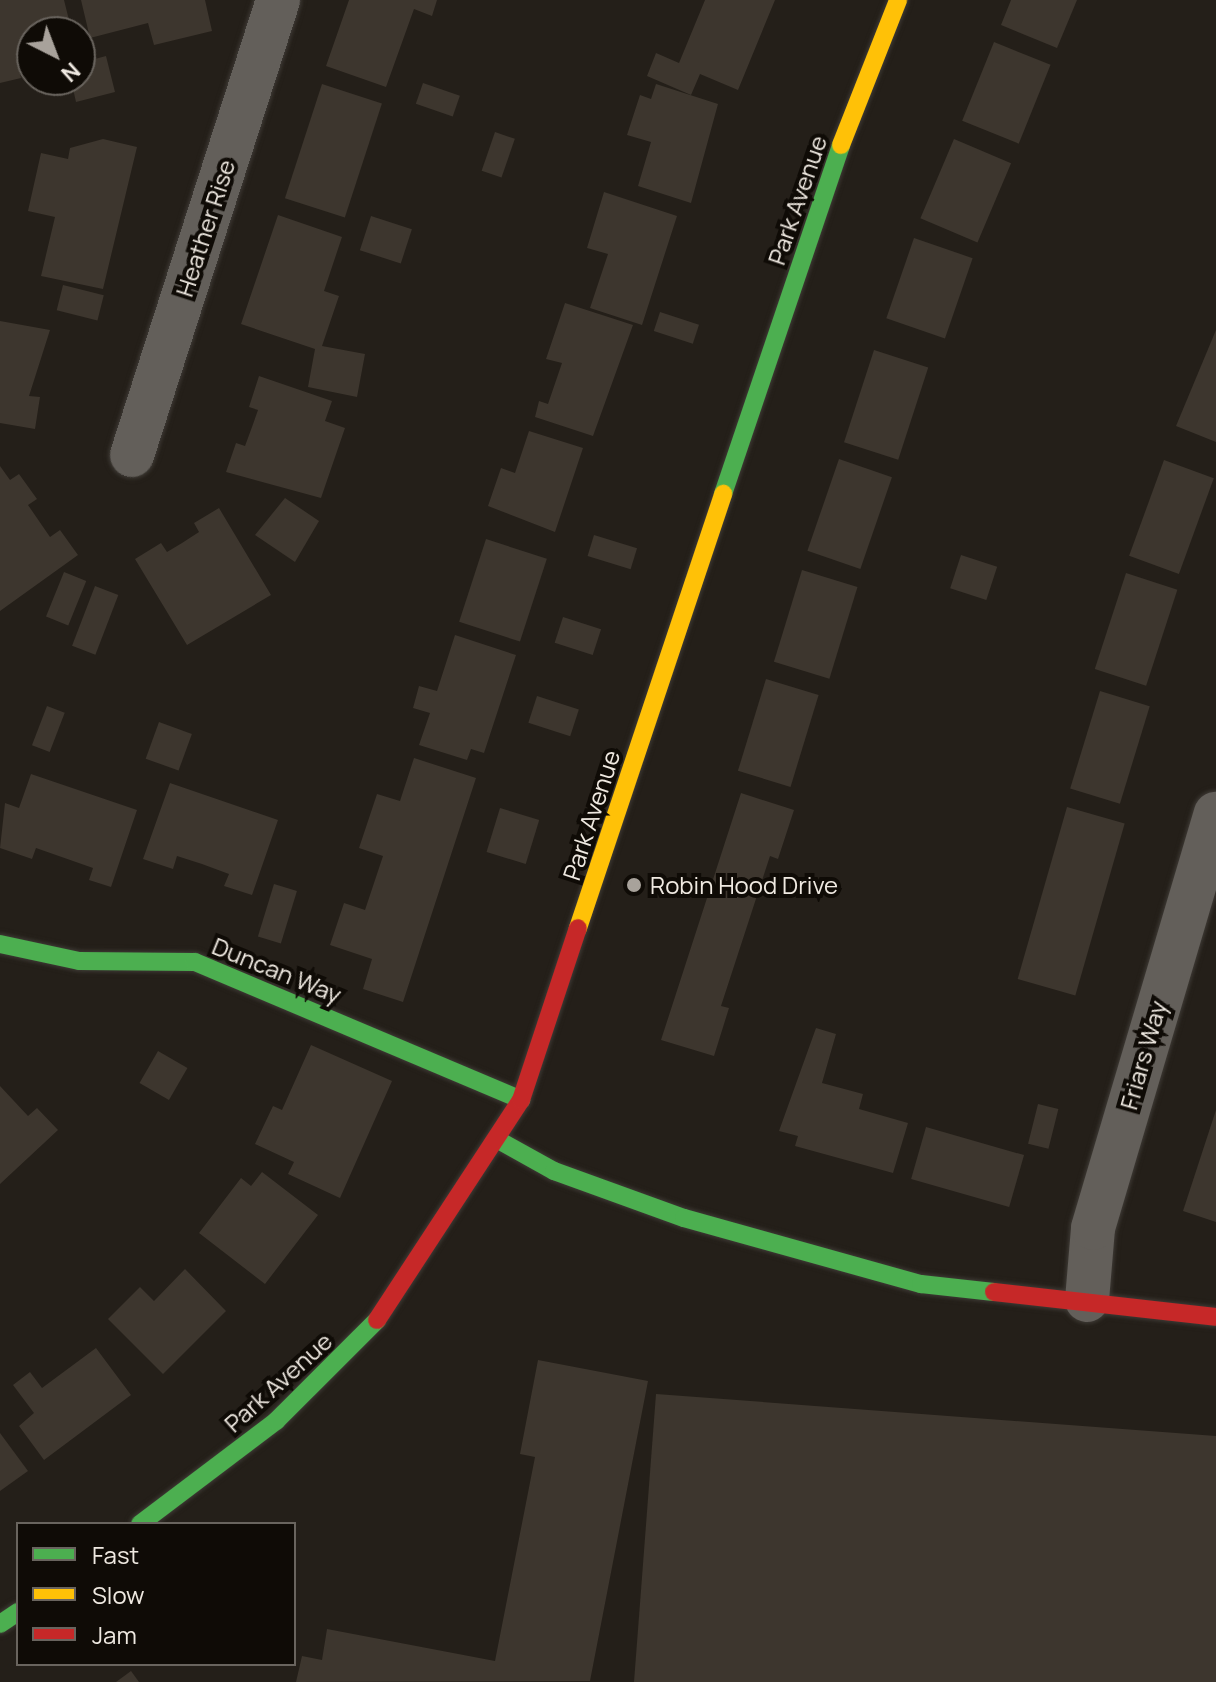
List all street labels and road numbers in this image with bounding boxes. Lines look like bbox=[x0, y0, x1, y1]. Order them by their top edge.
street label: Park Avenue bbox=[761, 132, 833, 268]
street label: Heather Rise bbox=[169, 156, 241, 300]
street label: Park Avenue bbox=[556, 746, 626, 884]
street label: Duncan Way bbox=[208, 931, 346, 1009]
street label: Friars Way bbox=[1114, 997, 1172, 1113]
street label: Park Avenue bbox=[218, 1326, 338, 1438]

